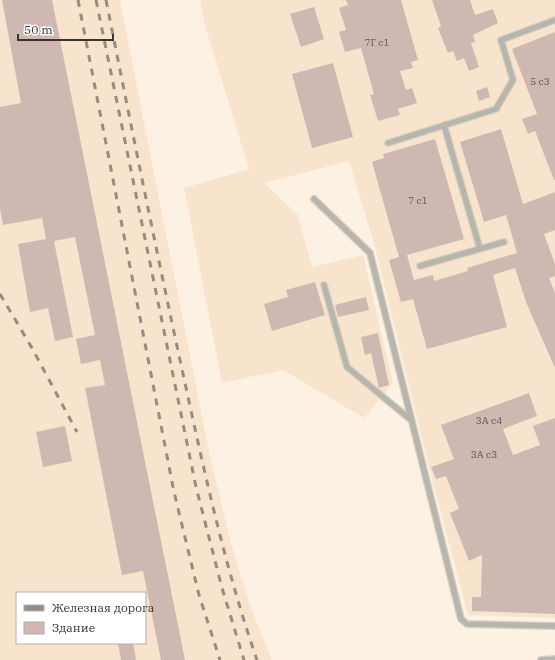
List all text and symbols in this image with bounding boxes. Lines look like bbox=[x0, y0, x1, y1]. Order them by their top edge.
scale bar bbox=[18, 16, 113, 42]
text: 50 m bbox=[24, 22, 53, 37]
house number: 7Г с1 bbox=[364, 36, 390, 49]
house number: 5 с3 bbox=[530, 75, 550, 88]
house number: 7 с1 bbox=[408, 194, 428, 207]
house number: 3А с4 bbox=[476, 414, 502, 427]
house number: 3А с3 bbox=[471, 448, 497, 461]
legend bbox=[16, 592, 146, 644]
text: Железная дорога bbox=[52, 600, 155, 615]
text: Здание bbox=[52, 620, 95, 635]

